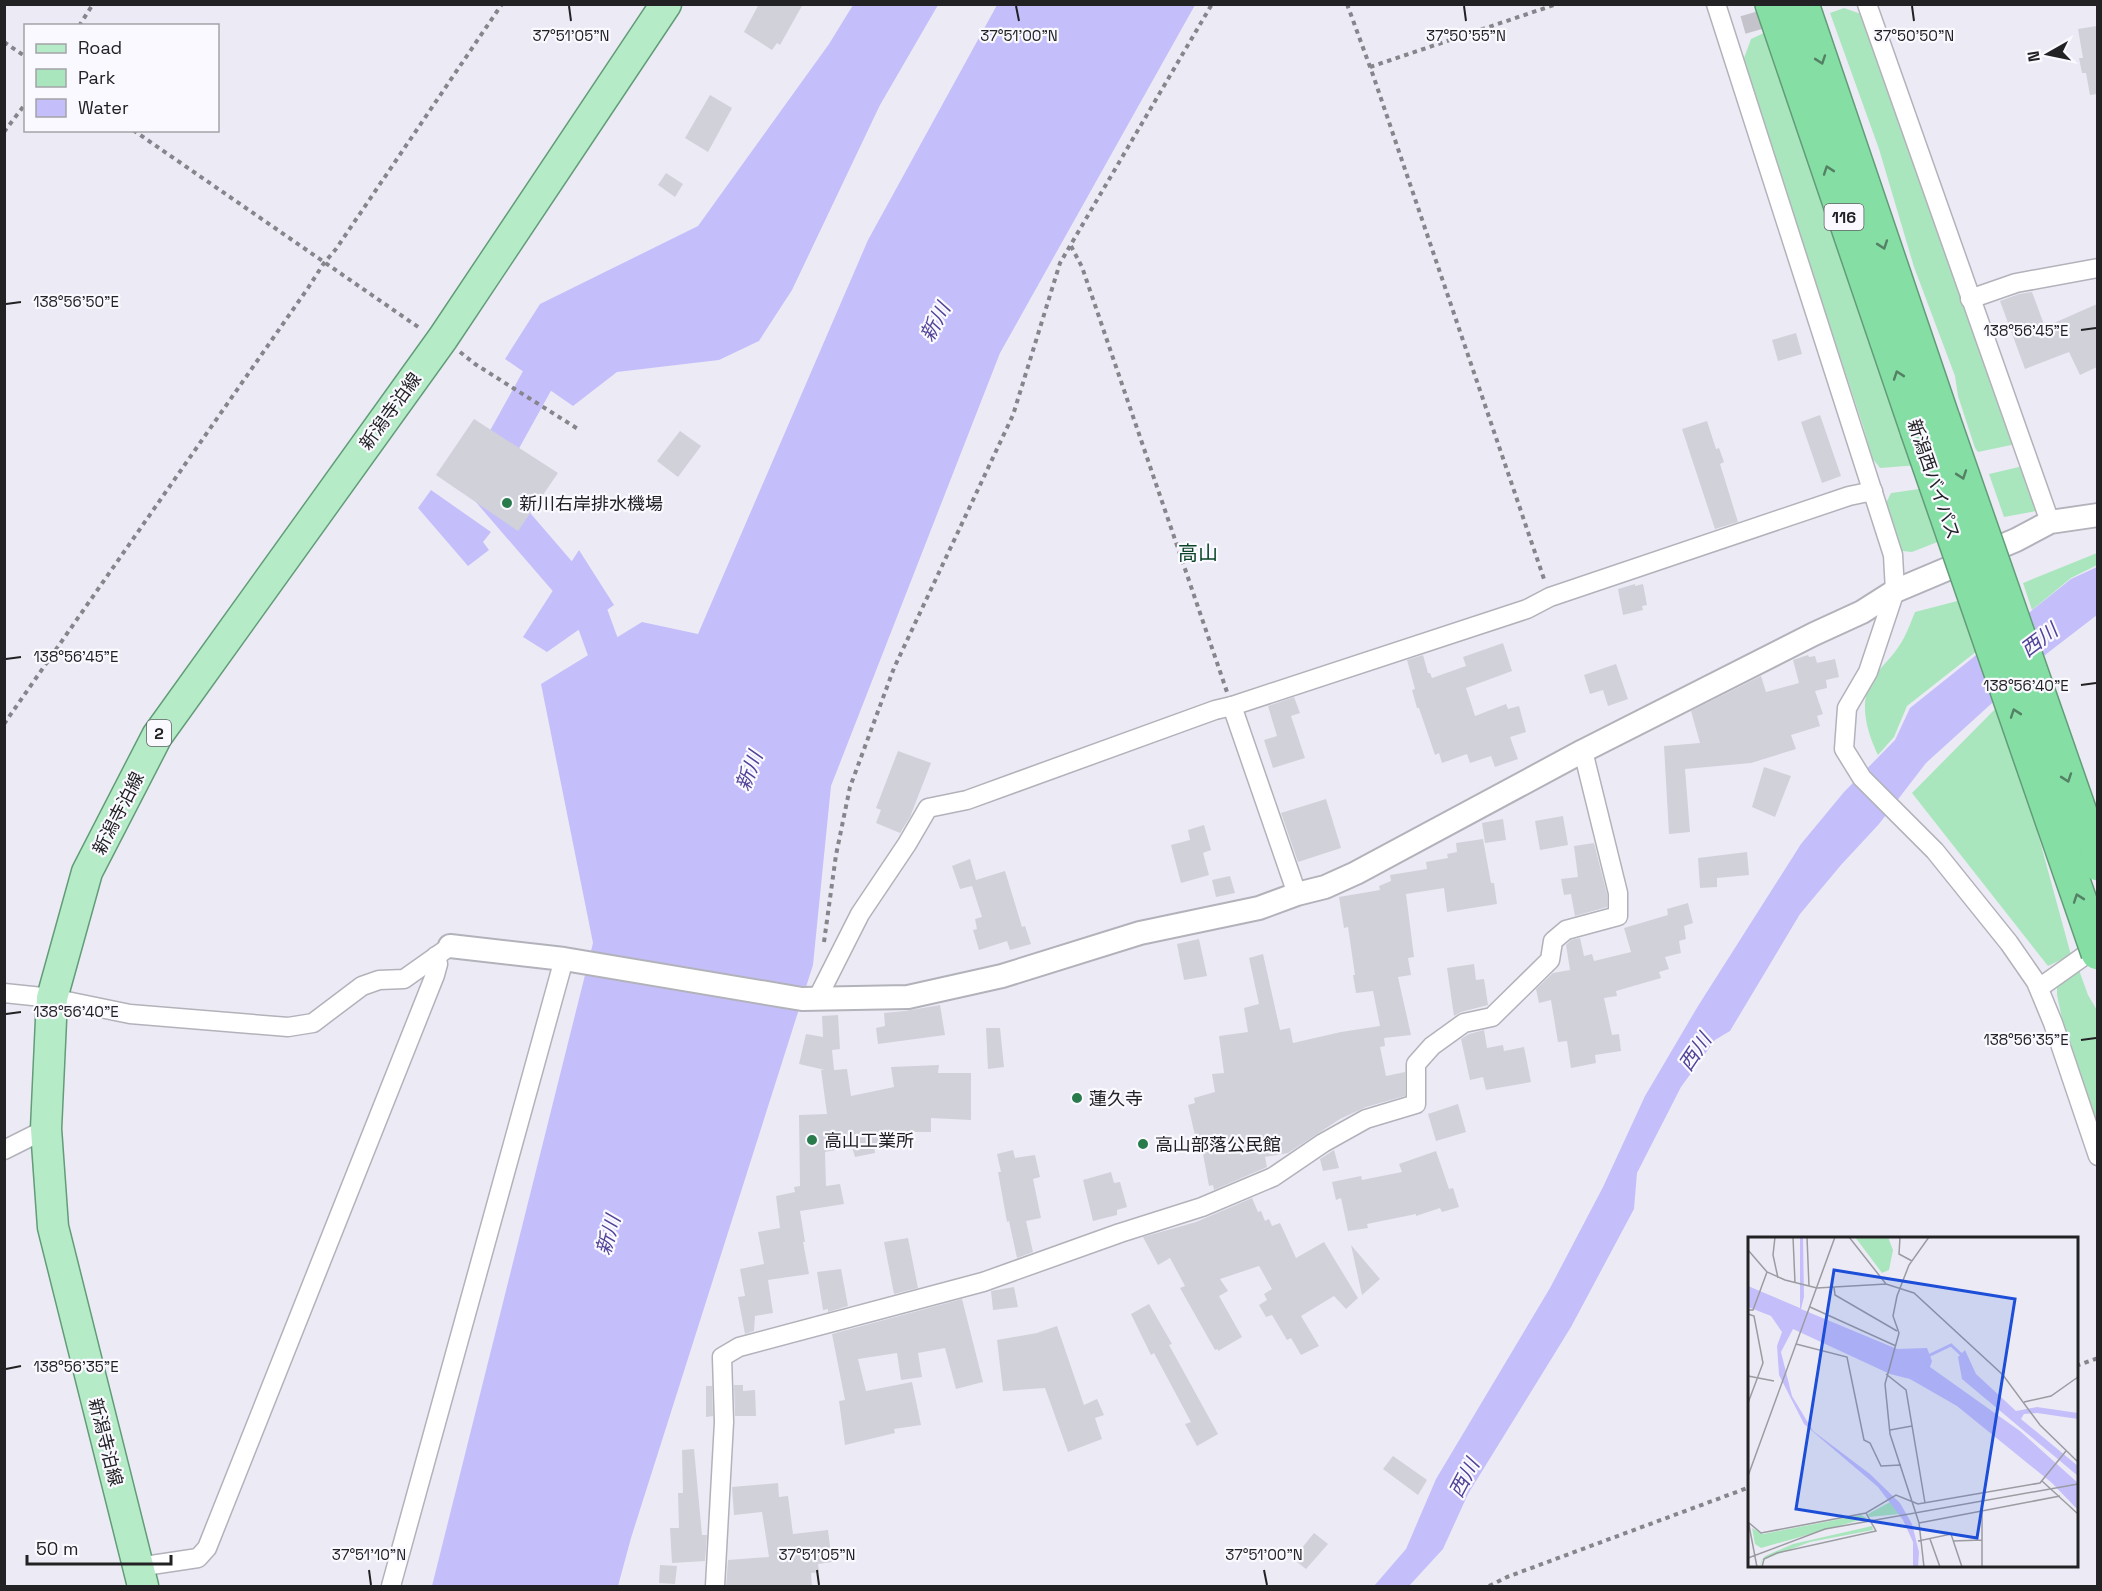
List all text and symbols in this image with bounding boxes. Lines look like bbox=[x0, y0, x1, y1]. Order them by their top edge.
legend bbox=[24, 24, 219, 132]
north arrow bbox=[2018, 24, 2078, 84]
text: 37°51'05"N bbox=[533, 26, 609, 45]
text: 37°51'00"N bbox=[980, 26, 1058, 45]
text: 37°50'55"N bbox=[1426, 26, 1506, 45]
text: 37°50'50"N bbox=[1874, 26, 1954, 45]
text: Road bbox=[78, 36, 122, 59]
text: N bbox=[2022, 49, 2045, 63]
one-way arrow bbox=[1813, 54, 1826, 65]
text: Park bbox=[78, 66, 116, 89]
text: Water bbox=[78, 96, 129, 119]
one-way arrow bbox=[1823, 165, 1836, 176]
road number: 116 bbox=[1824, 204, 1864, 230]
one-way arrow bbox=[1876, 239, 1889, 249]
text: 138°56'50"E bbox=[33, 292, 119, 311]
water label: 新川 bbox=[914, 296, 957, 346]
text: 138°56'45"E bbox=[1984, 321, 2068, 340]
street label: 新潟寺泊線 bbox=[354, 368, 426, 454]
one-way arrow bbox=[1893, 370, 1905, 381]
street label: 新潟西バイパス bbox=[1903, 416, 1965, 542]
one-way arrow bbox=[1954, 469, 1967, 480]
place label: 新川右岸排水機場 bbox=[519, 492, 663, 515]
marker: 新川右岸排水機場 bbox=[500, 496, 514, 510]
district label: 高山 bbox=[1178, 540, 1218, 566]
water label: 西川 bbox=[2015, 616, 2064, 662]
text: 138°56'45"E bbox=[34, 647, 118, 666]
text: 138°56'40"E bbox=[1983, 676, 2069, 695]
one-way arrow bbox=[2009, 708, 2022, 719]
road number: 2 bbox=[147, 720, 171, 746]
water label: 新川 bbox=[730, 746, 769, 794]
street label: 新潟寺泊線 bbox=[87, 768, 149, 858]
one-way arrow bbox=[2060, 772, 2073, 783]
one-way arrow bbox=[2073, 893, 2086, 903]
text: 138°56'40"E bbox=[33, 1002, 119, 1021]
water label: 西川 bbox=[1673, 1026, 1718, 1076]
text: 138°56'35"E bbox=[1983, 1030, 2069, 1049]
place label: 蓮久寺 bbox=[1089, 1087, 1143, 1110]
marker: 蓮久寺 bbox=[1070, 1091, 1084, 1105]
place label: 高山工業所 bbox=[824, 1129, 914, 1152]
marker: 高山工業所 bbox=[805, 1133, 819, 1147]
place label: 高山部落公民館 bbox=[1155, 1133, 1281, 1156]
marker: 高山部落公民館 bbox=[1136, 1137, 1150, 1151]
water label: 新川 bbox=[590, 1210, 627, 1258]
inset map bbox=[1748, 1237, 2078, 1567]
text: 138°56'35"E bbox=[33, 1357, 119, 1376]
street label: 新潟寺泊線 bbox=[84, 1396, 128, 1488]
water label: 西川 bbox=[1443, 1452, 1486, 1502]
scale bar bbox=[27, 1528, 171, 1566]
text: 50 m bbox=[36, 1537, 78, 1560]
text: 37°51'10"N bbox=[332, 1545, 406, 1564]
text: 37°51'05"N bbox=[779, 1545, 855, 1564]
text: 37°51'00"N bbox=[1225, 1545, 1303, 1564]

